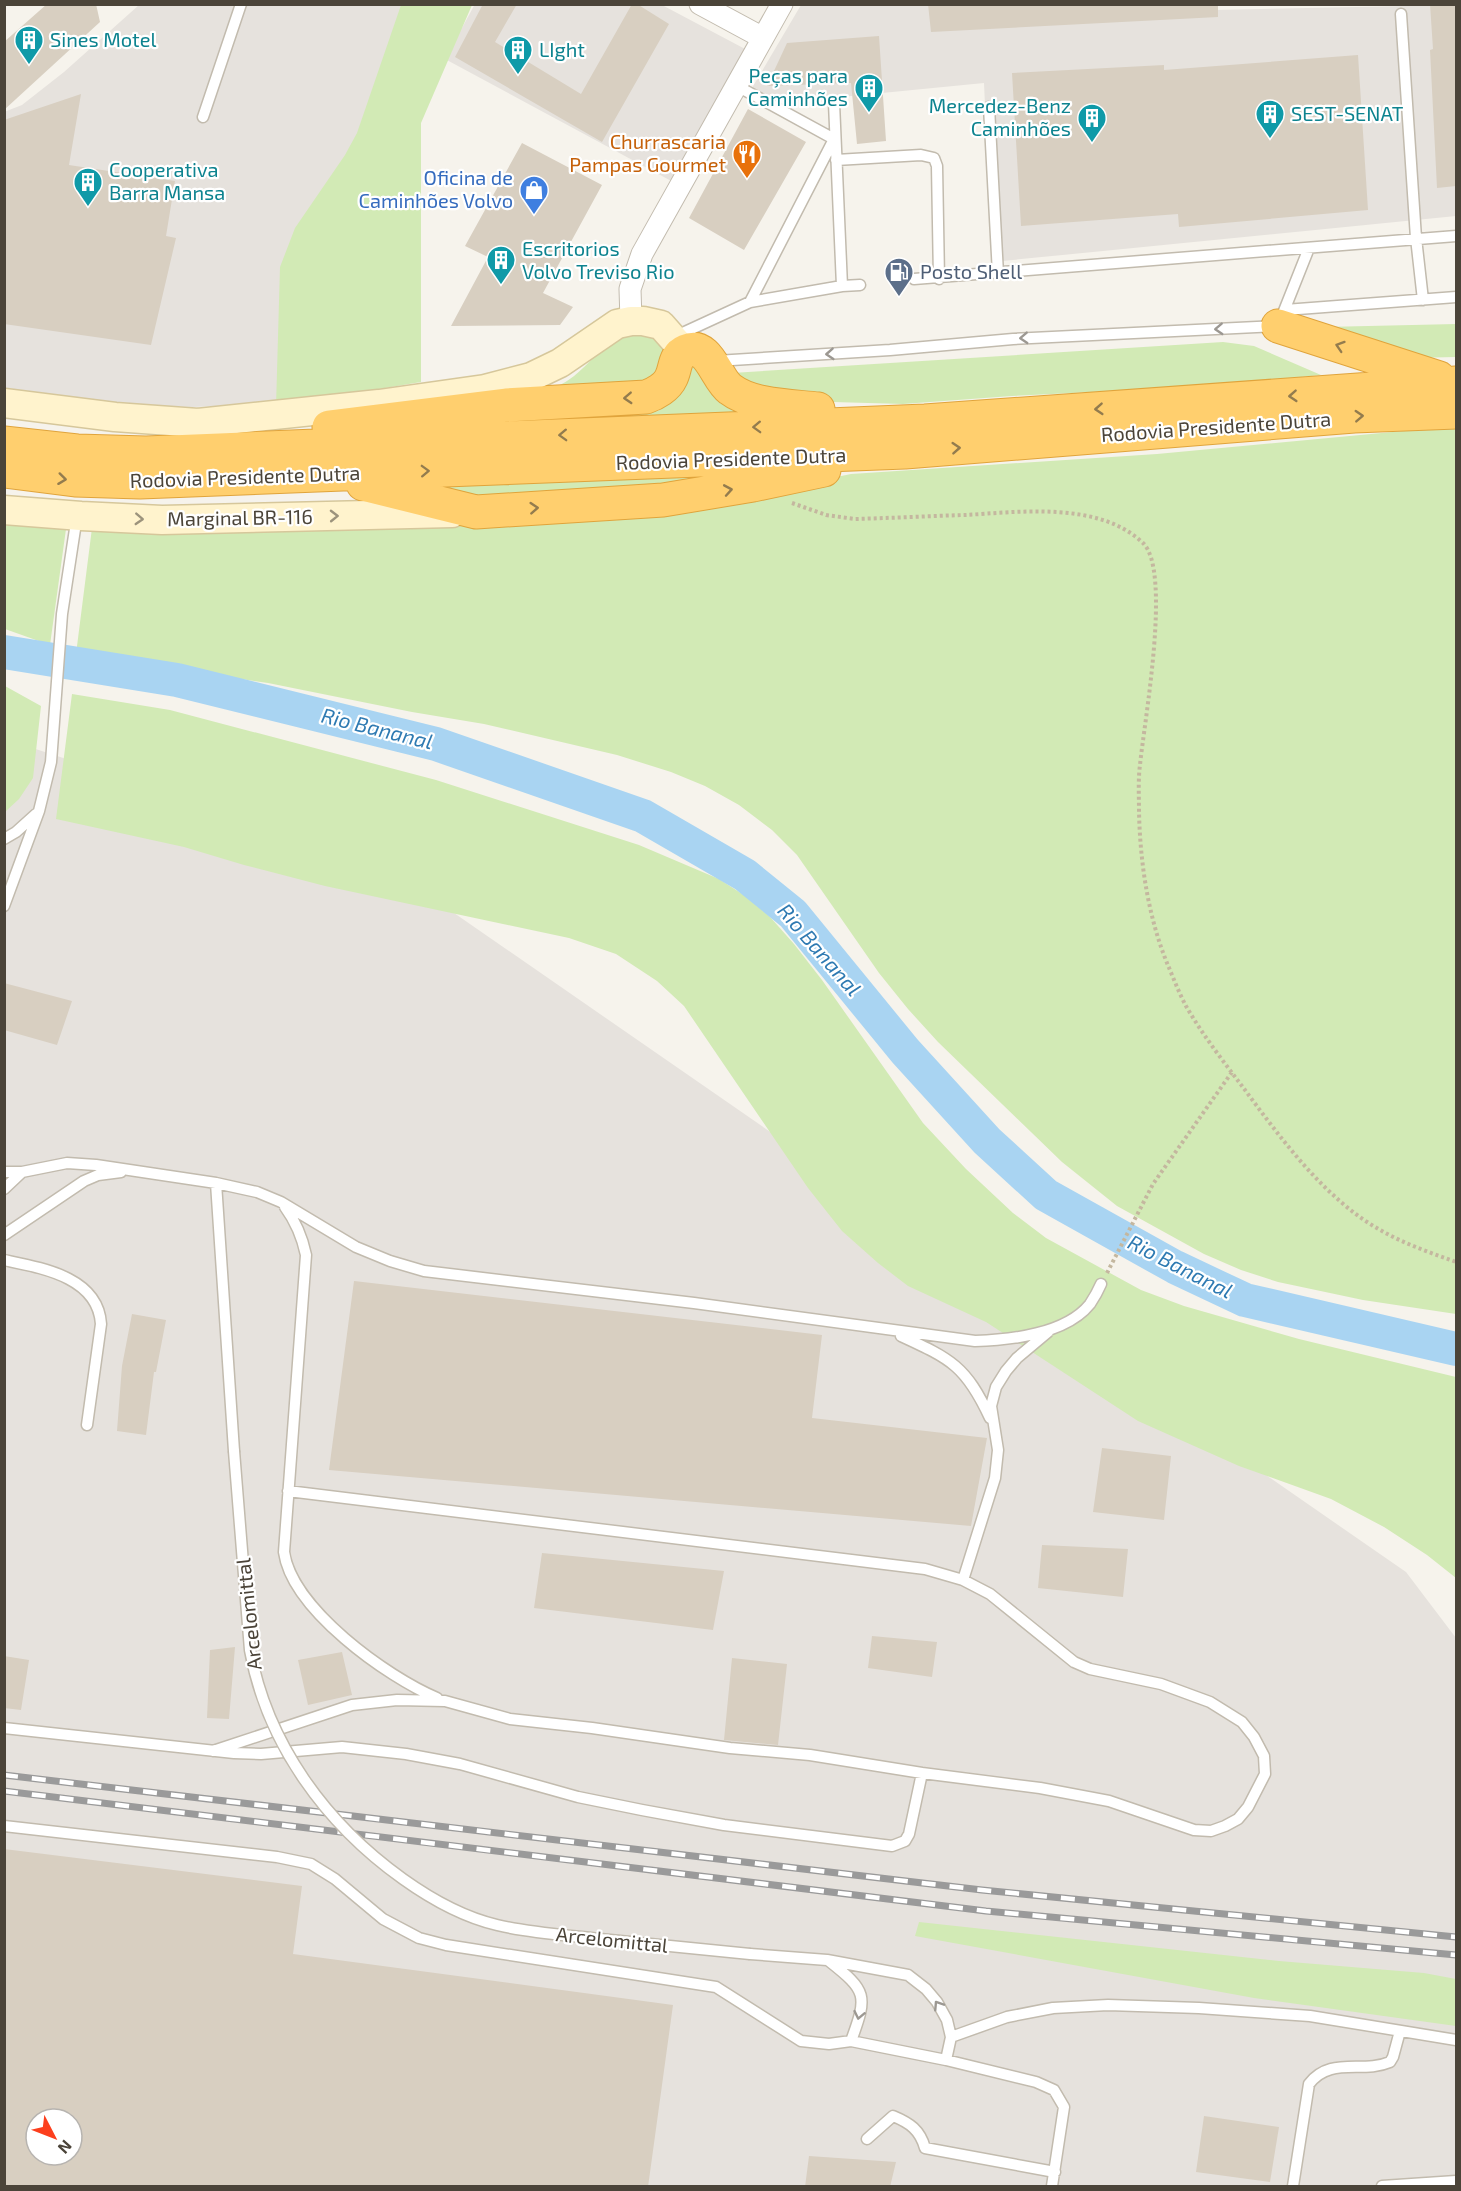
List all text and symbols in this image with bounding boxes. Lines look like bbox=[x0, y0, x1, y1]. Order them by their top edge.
building icon: Sines Motel bbox=[13, 24, 45, 66]
place label: Sines Motel bbox=[50, 27, 156, 51]
building icon: LIght bbox=[502, 34, 534, 76]
place label: LIght bbox=[539, 37, 585, 61]
place label: Peças para Caminhões bbox=[748, 63, 848, 110]
building icon: Peças para Caminhões bbox=[853, 72, 885, 114]
place label: Mercedez-Benz Caminhões bbox=[929, 93, 1071, 140]
building icon: SEST-SENAT bbox=[1254, 98, 1286, 140]
place label: SEST-SENAT bbox=[1291, 101, 1404, 125]
building icon: Mercedez-Benz Caminhões bbox=[1076, 102, 1108, 144]
place label: Churrascaria Pampas Gourmet bbox=[569, 129, 726, 176]
restaurant icon: Churrascaria Pampas Gourmet bbox=[731, 138, 763, 180]
place label: Cooperativa Barra Mansa bbox=[109, 157, 225, 204]
place label: Oficina de Caminhões Volvo bbox=[359, 165, 513, 212]
building icon: Cooperativa Barra Mansa bbox=[72, 166, 104, 208]
shop icon: Oficina de Caminhões Volvo bbox=[518, 174, 550, 216]
place label: Escritorios Volvo Treviso Rio bbox=[522, 236, 675, 283]
building icon: Escritorios Volvo Treviso Rio bbox=[485, 244, 517, 286]
fuel station icon: Posto Shell bbox=[883, 256, 915, 298]
place label: Posto Shell bbox=[920, 259, 1022, 283]
one-way arrow bbox=[1215, 322, 1224, 335]
one-way arrow bbox=[1020, 332, 1029, 345]
one-way arrow bbox=[1335, 341, 1346, 353]
one-way arrow bbox=[826, 347, 835, 360]
one-way arrow bbox=[1289, 389, 1298, 402]
one-way arrow bbox=[623, 391, 632, 404]
one-way arrow bbox=[1094, 402, 1103, 415]
street label: Rodovia Presidente Dutra bbox=[1100, 406, 1332, 446]
one-way arrow bbox=[1355, 410, 1364, 423]
one-way arrow bbox=[753, 421, 762, 434]
one-way arrow bbox=[558, 429, 567, 442]
street label: Rodovia Presidente Dutra bbox=[615, 442, 847, 474]
one-way arrow bbox=[951, 442, 960, 455]
street label: Rodovia Presidente Dutra bbox=[129, 460, 361, 492]
one-way arrow bbox=[421, 464, 430, 477]
one-way arrow bbox=[58, 472, 67, 485]
one-way arrow bbox=[723, 484, 733, 497]
one-way arrow bbox=[529, 502, 538, 515]
street label: Marginal BR-116 bbox=[167, 504, 313, 530]
one-way arrow bbox=[330, 510, 339, 522]
one-way arrow bbox=[135, 513, 144, 526]
water label: Rio Bananal bbox=[319, 702, 436, 753]
water label: Rio Bananal bbox=[773, 898, 867, 1000]
water label: Rio Bananal bbox=[1124, 1229, 1237, 1303]
street label: Arcelomittal bbox=[230, 1557, 266, 1671]
street label: Arcelomittal bbox=[555, 1921, 669, 1957]
one-way arrow bbox=[934, 2001, 945, 2012]
one-way arrow bbox=[853, 2010, 866, 2020]
north arrow bbox=[24, 2107, 84, 2167]
text: N bbox=[55, 2137, 76, 2158]

